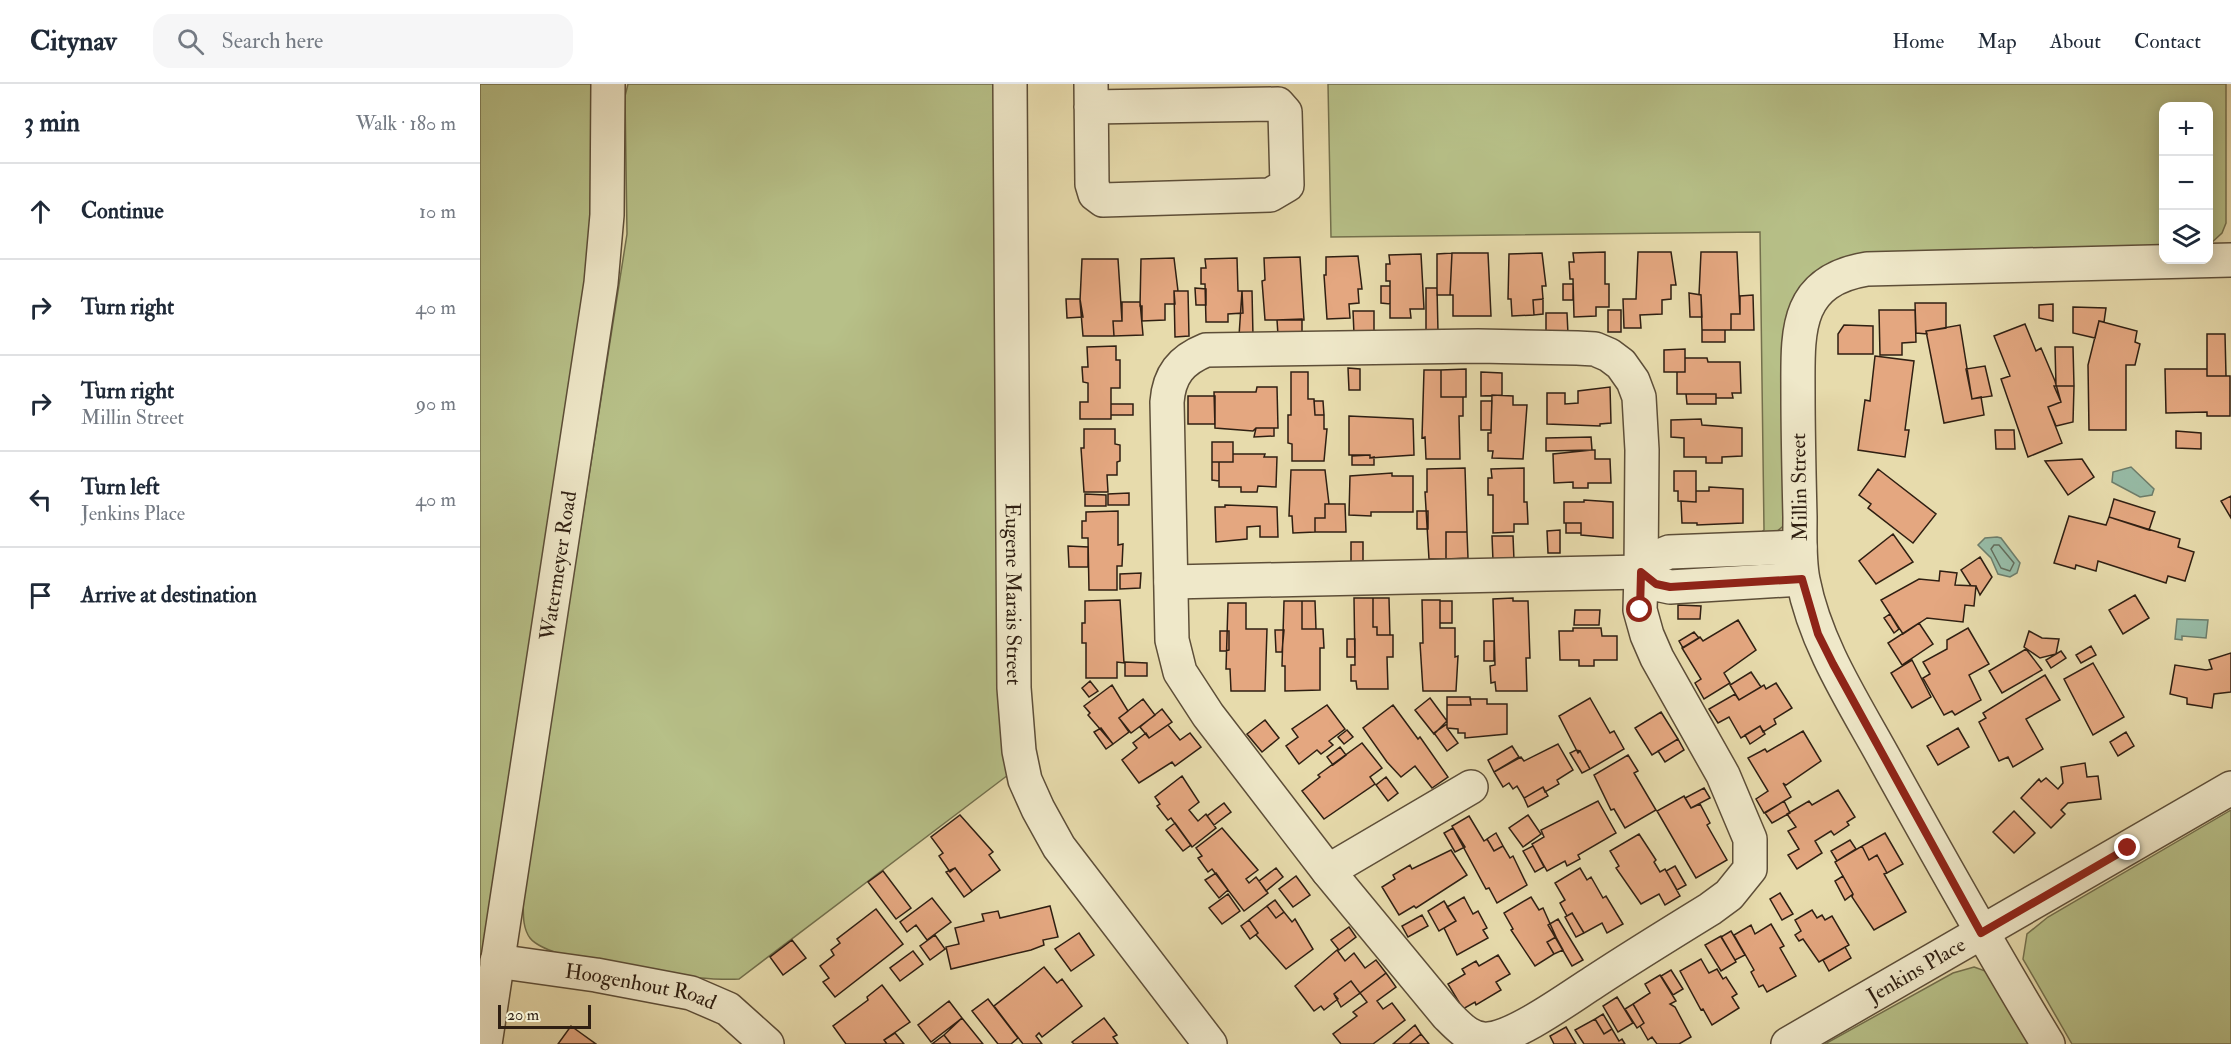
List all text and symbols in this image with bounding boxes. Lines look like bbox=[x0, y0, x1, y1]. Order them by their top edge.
search box bbox=[153, 14, 573, 68]
text: Citynav bbox=[30, 24, 117, 59]
icon: search bbox=[174, 25, 207, 58]
text: Search here bbox=[222, 27, 323, 55]
text: Home bbox=[1892, 28, 1944, 55]
text: Map bbox=[1977, 28, 2017, 55]
text: About bbox=[2050, 28, 2101, 55]
text: Contact bbox=[2134, 28, 2201, 55]
map controls bbox=[2159, 102, 2213, 264]
button: + bbox=[2159, 102, 2213, 156]
text: 3 min bbox=[24, 107, 80, 139]
text: Walk · 180 m bbox=[356, 111, 456, 136]
button: − bbox=[2159, 156, 2213, 210]
icon: ahead bbox=[24, 195, 57, 228]
text: Continue bbox=[81, 197, 164, 225]
text: 10 m bbox=[419, 199, 456, 224]
button: layers bbox=[2159, 210, 2213, 264]
icon: right bbox=[24, 291, 57, 324]
text: Turn right bbox=[81, 293, 174, 321]
text: 40 m bbox=[415, 295, 456, 320]
text: Turn right bbox=[81, 377, 174, 405]
icon: right bbox=[24, 387, 57, 420]
text: 90 m bbox=[416, 391, 456, 416]
text: Millin Street bbox=[81, 405, 184, 430]
street label: Millin Street bbox=[1785, 433, 1814, 541]
text: Turn left bbox=[81, 473, 160, 501]
icon: left bbox=[24, 483, 57, 516]
text: 40 m bbox=[415, 487, 456, 512]
street label: Watermeyer Road bbox=[534, 488, 583, 643]
text: Jenkins Place bbox=[81, 501, 185, 526]
street label: Eugene Marais Street bbox=[999, 503, 1027, 685]
icon: arrive bbox=[24, 579, 57, 612]
text: Arrive at destination bbox=[81, 581, 257, 609]
route start bbox=[1626, 596, 1652, 622]
route end bbox=[2114, 834, 2140, 860]
street label: Jenkins Place bbox=[1861, 931, 1971, 1010]
street label: Hoogenhout Road bbox=[563, 958, 721, 1017]
scale bar bbox=[498, 1002, 591, 1030]
text: 20 m bbox=[507, 1005, 539, 1025]

